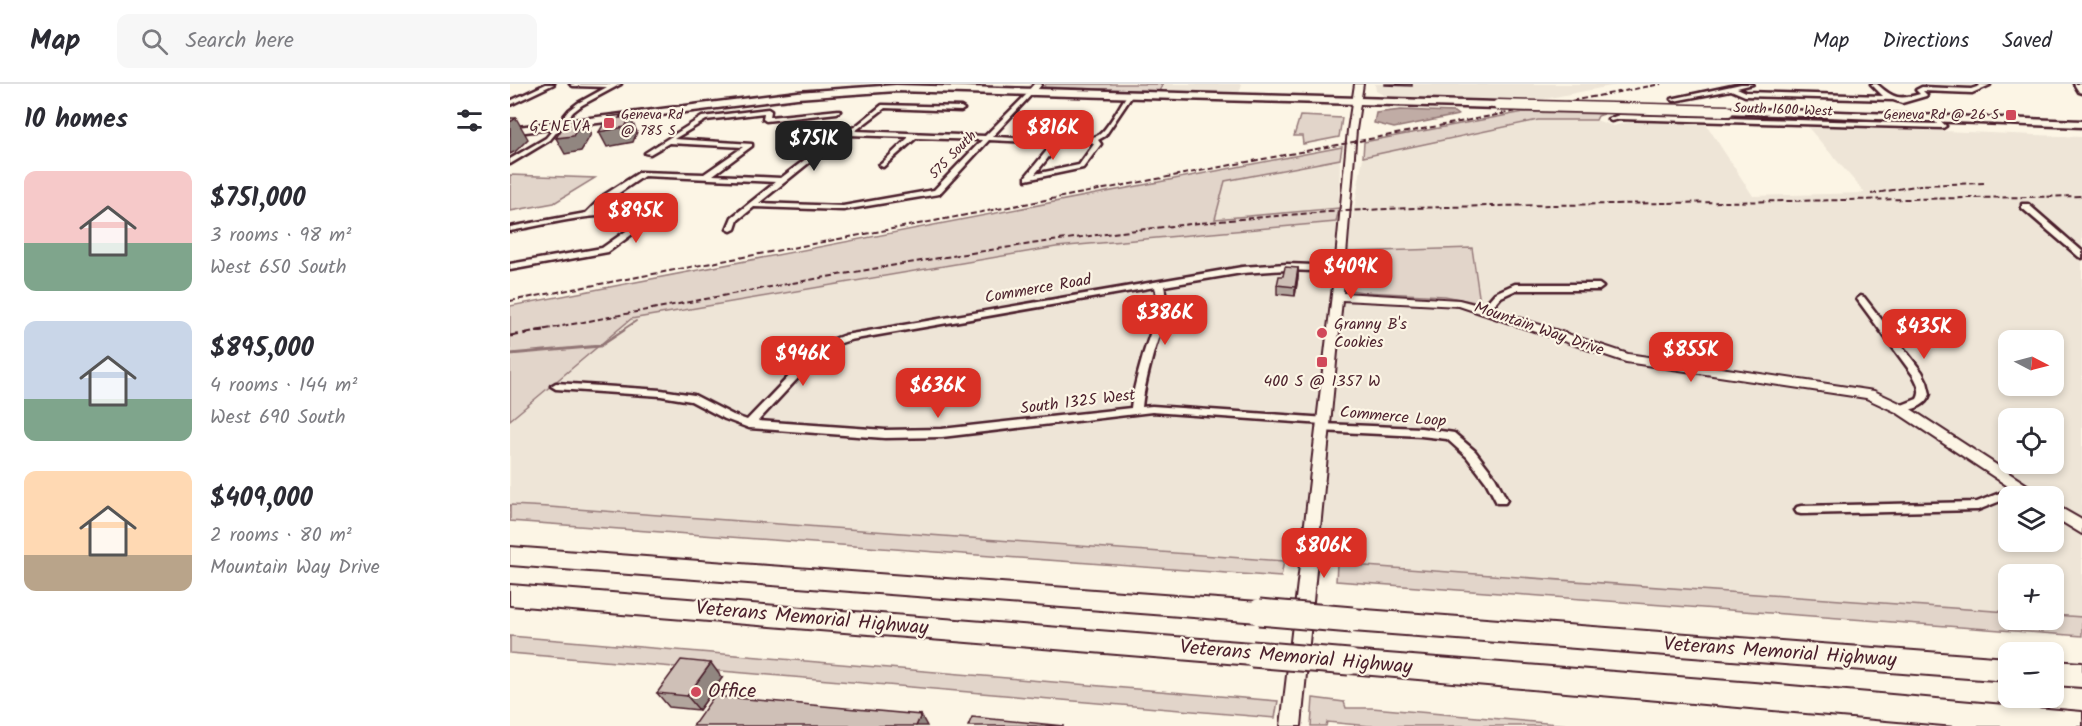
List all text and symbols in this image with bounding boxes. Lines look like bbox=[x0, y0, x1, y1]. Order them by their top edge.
search box bbox=[117, 14, 537, 68]
text: Map bbox=[30, 19, 81, 64]
text: Search here bbox=[186, 24, 294, 59]
icon: search bbox=[138, 25, 171, 58]
text: Map bbox=[1813, 25, 1849, 58]
text: Directions bbox=[1882, 25, 1969, 58]
text: Saved bbox=[2002, 25, 2052, 58]
street label: South 1600 West bbox=[1733, 97, 1834, 123]
text: 10 homes bbox=[24, 99, 128, 141]
icon: filters bbox=[453, 104, 486, 137]
place label: Geneva Rd @ 785 S bbox=[621, 104, 684, 142]
place label: Geneva Rd @ 26 S bbox=[1883, 104, 2000, 126]
marker: Geneva Rd @ 26 S bbox=[2004, 108, 2018, 122]
pin: $816K bbox=[1011, 110, 1095, 161]
text: $816K bbox=[1027, 113, 1079, 145]
district label: GENEVA bbox=[530, 115, 592, 139]
marker: Geneva Rd @ 785 S bbox=[602, 116, 616, 130]
pin: $751K bbox=[772, 121, 856, 172]
text: $751K bbox=[789, 124, 839, 156]
street label: 575 South bbox=[924, 126, 982, 184]
text: $751,000 bbox=[210, 178, 306, 220]
pin: $895K bbox=[594, 193, 678, 244]
icon: home bbox=[72, 195, 144, 267]
text: $895K bbox=[608, 196, 664, 228]
text: 3 rooms · 98 m² bbox=[210, 220, 351, 252]
pin: $409K bbox=[1309, 249, 1393, 300]
text: West 650 South bbox=[210, 252, 347, 284]
text: $409K bbox=[1323, 252, 1379, 284]
street label: Commerce Road bbox=[983, 267, 1094, 311]
pin: $386K bbox=[1123, 295, 1207, 346]
street label: Mountain Way Drive bbox=[1471, 295, 1607, 363]
text: $386K bbox=[1136, 298, 1194, 330]
pin: $435K bbox=[1882, 309, 1966, 360]
place label: Granny B's Cookies bbox=[1334, 312, 1407, 355]
text: $435K bbox=[1896, 312, 1952, 344]
marker: Granny B's Cookies bbox=[1315, 326, 1329, 340]
text: $895,000 bbox=[210, 328, 314, 370]
north arrow bbox=[1998, 330, 2064, 396]
map controls bbox=[1998, 330, 2064, 708]
pin: $855K bbox=[1649, 332, 1733, 383]
text: $855K bbox=[1663, 335, 1719, 367]
pin: $946K bbox=[761, 336, 845, 387]
text: $946K bbox=[775, 339, 831, 371]
icon: home bbox=[72, 345, 144, 417]
marker: 400 S @ 1357 W bbox=[1315, 355, 1329, 369]
pin: $636K bbox=[896, 368, 980, 419]
place label: 400 S @ 1357 W bbox=[1263, 369, 1381, 394]
text: 4 rooms · 144 m² bbox=[210, 370, 357, 402]
text: $636K bbox=[910, 371, 966, 403]
street label: South 1325 West bbox=[1019, 382, 1138, 421]
street label: Commerce Loop bbox=[1339, 400, 1447, 434]
text: West 690 South bbox=[210, 402, 346, 434]
button: locate bbox=[1998, 408, 2064, 474]
text: $409,000 bbox=[210, 478, 313, 520]
button: layers bbox=[1998, 486, 2064, 552]
icon: home bbox=[72, 495, 144, 567]
text: 2 rooms · 80 m² bbox=[210, 520, 352, 552]
pin: $806K bbox=[1282, 528, 1366, 579]
text: $806K bbox=[1296, 531, 1352, 563]
text: Mountain Way Drive bbox=[210, 552, 380, 584]
button: + bbox=[1998, 564, 2064, 630]
street label: Veterans Memorial Highway bbox=[694, 593, 930, 645]
street label: Veterans Memorial Highway bbox=[1662, 629, 1898, 677]
street label: Veterans Memorial Highway bbox=[1178, 632, 1414, 684]
button: − bbox=[1998, 642, 2064, 708]
place label: Office bbox=[708, 676, 756, 708]
marker: Office bbox=[689, 685, 703, 699]

